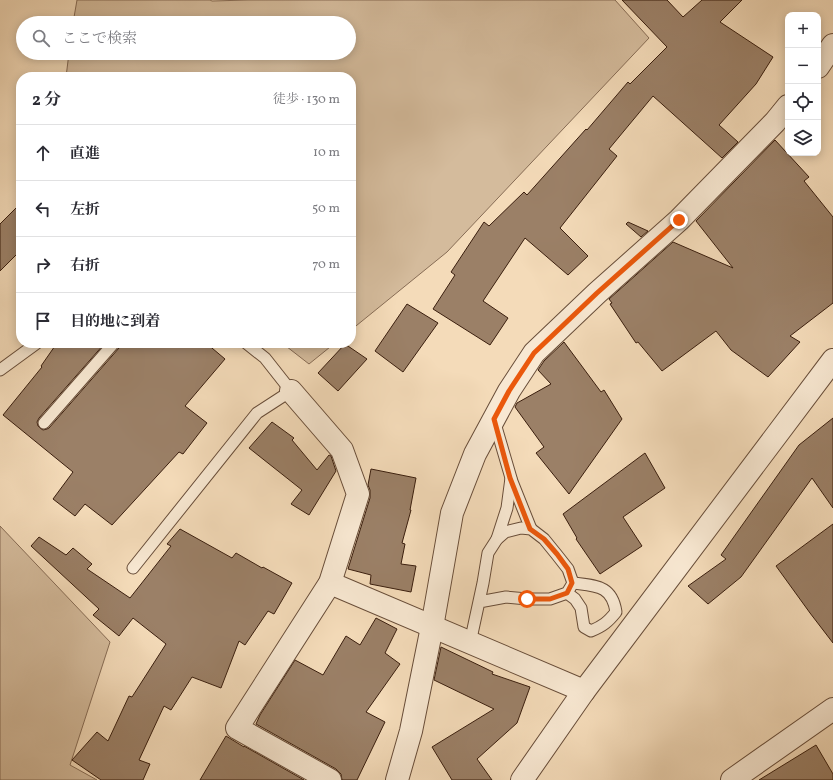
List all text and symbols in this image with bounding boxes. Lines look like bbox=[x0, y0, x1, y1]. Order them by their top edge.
map controls bbox=[785, 12, 821, 156]
button: + bbox=[785, 12, 821, 48]
search box bbox=[16, 16, 356, 60]
icon: search bbox=[30, 27, 52, 49]
text: ここで検索 bbox=[62, 29, 137, 50]
button: − bbox=[785, 48, 821, 84]
button: locate bbox=[785, 84, 821, 120]
text: 2 分 bbox=[32, 89, 61, 112]
text: 徒歩 · 130 m bbox=[273, 91, 340, 109]
button: layers bbox=[785, 120, 821, 156]
icon: ahead bbox=[32, 142, 54, 164]
text: 直進 bbox=[70, 144, 100, 165]
text: 10 m bbox=[313, 144, 340, 162]
icon: left bbox=[32, 198, 54, 220]
text: 左折 bbox=[70, 200, 100, 221]
text: 50 m bbox=[312, 200, 340, 218]
route end bbox=[670, 211, 688, 229]
icon: right bbox=[32, 254, 54, 276]
text: 右折 bbox=[70, 256, 100, 277]
text: 70 m bbox=[312, 256, 340, 274]
icon: arrive bbox=[32, 310, 54, 332]
text: 目的地に到着 bbox=[70, 312, 160, 333]
route start bbox=[518, 590, 536, 608]

